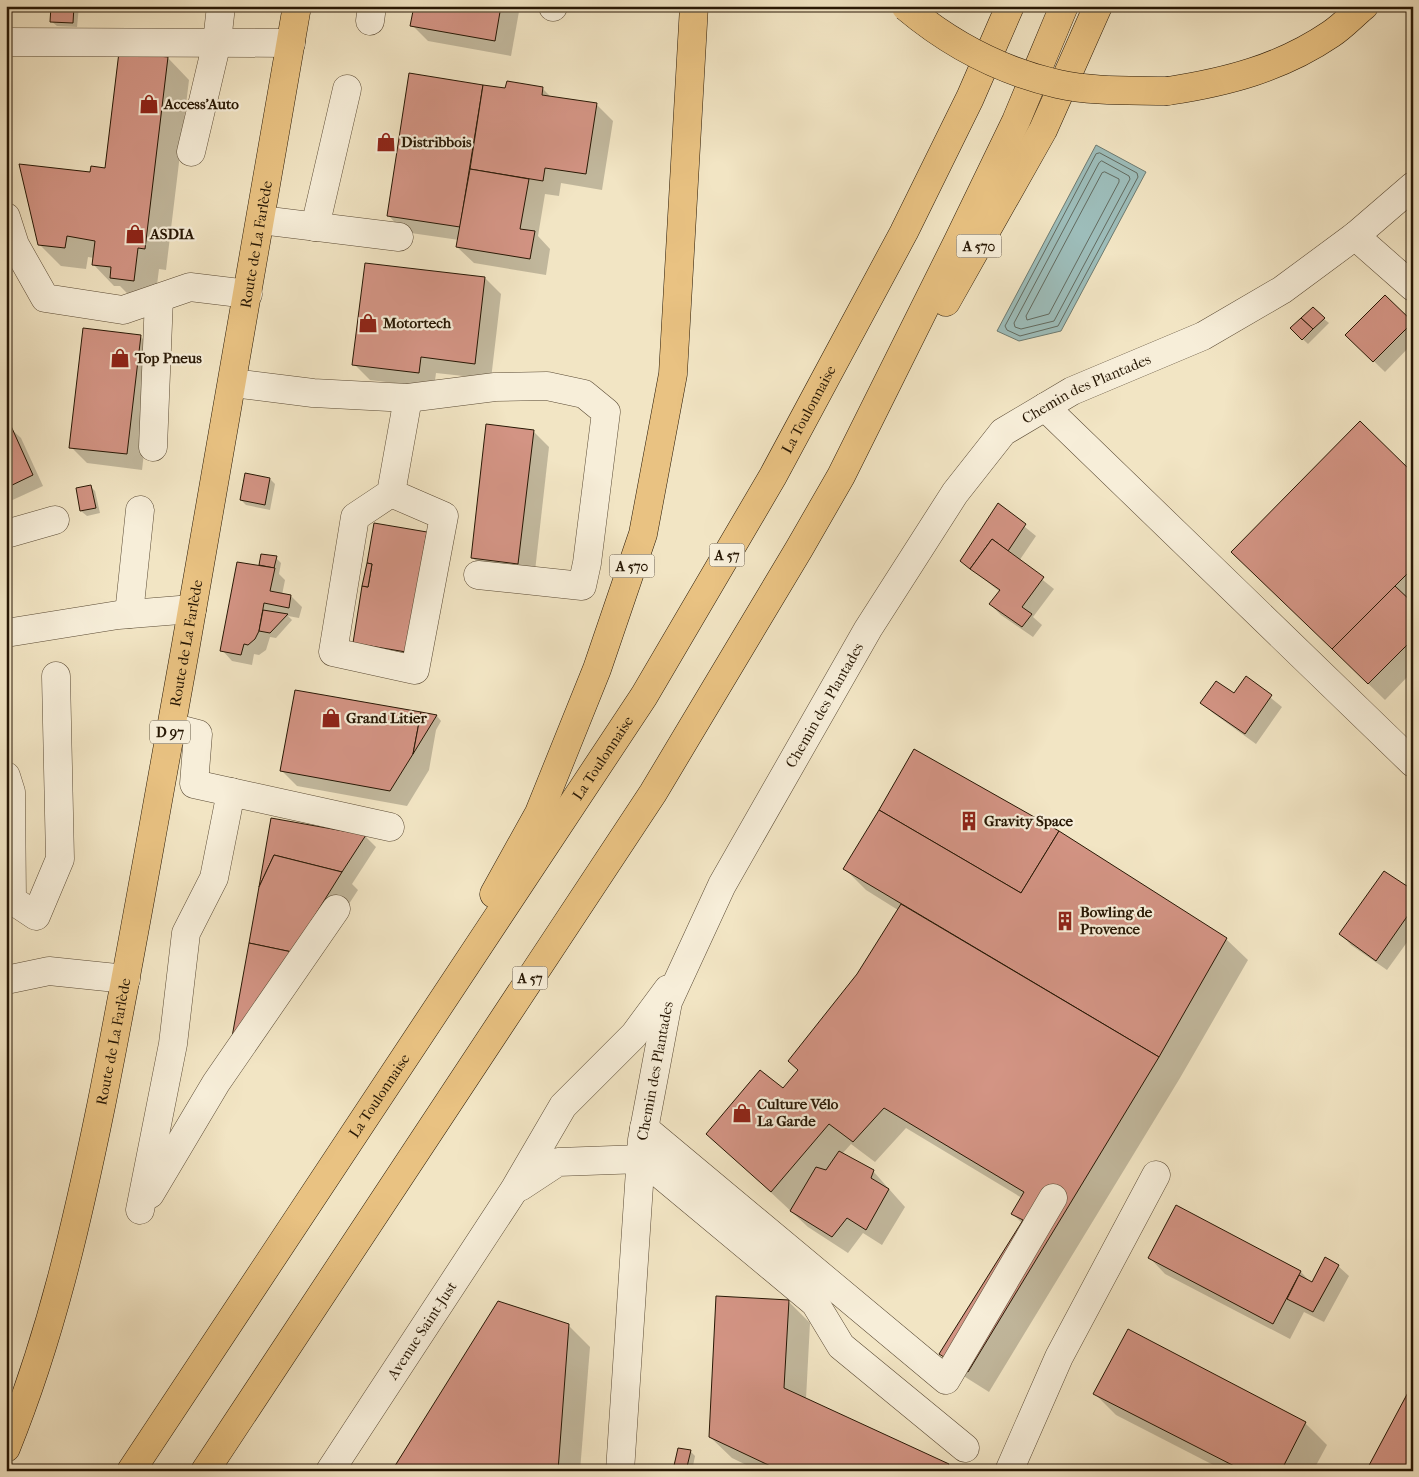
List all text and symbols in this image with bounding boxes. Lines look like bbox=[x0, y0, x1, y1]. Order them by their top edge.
shop icon: Access'Auto bbox=[138, 93, 160, 115]
place label: Access'Auto bbox=[163, 95, 239, 113]
shop icon: Distribbois bbox=[375, 131, 397, 153]
place label: Distribbois bbox=[401, 133, 472, 151]
street label: Route de La Farlède bbox=[236, 179, 276, 309]
shop icon: ASDIA bbox=[124, 223, 146, 245]
place label: ASDIA bbox=[149, 225, 196, 243]
road number: A 570 bbox=[956, 235, 1002, 258]
shop icon: Motortech bbox=[357, 312, 379, 334]
place label: Motortech bbox=[382, 314, 452, 332]
shop icon: Top Pneus bbox=[109, 347, 131, 369]
place label: Top Pneus bbox=[134, 349, 202, 367]
street label: Chemin des Plantades bbox=[1019, 350, 1154, 428]
street label: La Toulonnaise bbox=[778, 362, 840, 457]
road number: A 57 bbox=[710, 544, 744, 566]
road number: A 570 bbox=[610, 554, 654, 578]
street label: Route de La Farlède bbox=[166, 578, 206, 708]
street label: Chemin des Plantades bbox=[782, 639, 868, 771]
shop icon: Grand Litier bbox=[320, 707, 342, 729]
place label: Grand Litier bbox=[346, 709, 427, 727]
street label: La Toulonnaise bbox=[569, 712, 638, 804]
road number: D 97 bbox=[150, 720, 190, 744]
building icon: Gravity Space bbox=[958, 810, 980, 832]
place label: Gravity Space bbox=[984, 812, 1074, 830]
place label: Bowling de Provence bbox=[1080, 903, 1153, 938]
building icon: Bowling de Provence bbox=[1054, 910, 1076, 932]
road number: A 57 bbox=[512, 966, 548, 990]
street label: Route de La Farlède bbox=[92, 976, 135, 1107]
street label: Chemin des Plantades bbox=[633, 999, 677, 1142]
street label: La Toulonnaise bbox=[345, 1050, 414, 1141]
place label: Culture Vélo La Garde bbox=[757, 1095, 839, 1130]
shop icon: Culture Vélo La Garde bbox=[731, 1102, 753, 1124]
street label: Avenue Saint-Just bbox=[383, 1278, 461, 1384]

